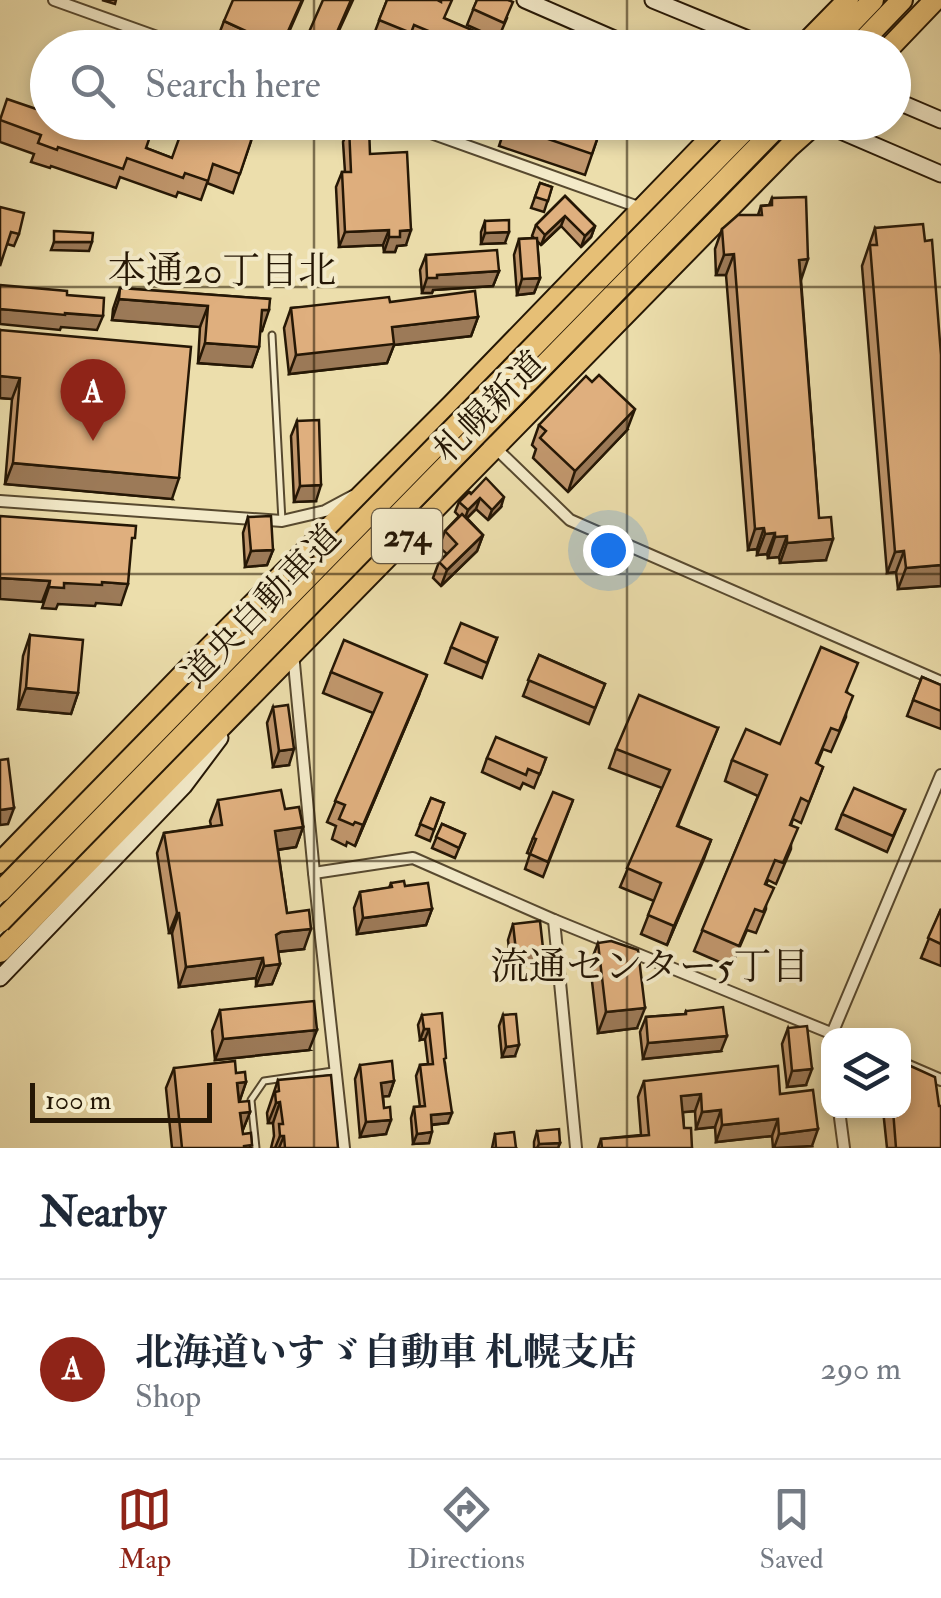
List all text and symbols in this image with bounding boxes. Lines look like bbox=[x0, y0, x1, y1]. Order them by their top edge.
search box bbox=[30, 30, 911, 140]
icon: search bbox=[65, 58, 120, 113]
text: Search here bbox=[145, 61, 321, 109]
district label: 本通20丁目北 bbox=[108, 247, 336, 295]
street label: 札幌新道 bbox=[425, 342, 555, 472]
pin: A bbox=[61, 358, 126, 441]
road number: 274 bbox=[372, 509, 442, 563]
street label: 道央自動車道 bbox=[173, 515, 351, 697]
your location bbox=[583, 525, 634, 576]
district label: 流通センター5丁目 bbox=[490, 943, 810, 991]
map controls bbox=[821, 1028, 911, 1118]
button: layers bbox=[821, 1028, 911, 1118]
scale bar bbox=[30, 1078, 212, 1122]
text: 100 m bbox=[45, 1083, 111, 1118]
text: Nearby bbox=[40, 1187, 166, 1239]
text: 北海道いすゞ自動車 札幌支店 bbox=[135, 1329, 637, 1377]
text: A bbox=[62, 1349, 83, 1389]
text: 290 m bbox=[820, 1349, 901, 1389]
text: Shop bbox=[135, 1377, 201, 1417]
tab: Map bbox=[117, 1482, 172, 1577]
tab: Directions bbox=[407, 1482, 525, 1577]
tab: Saved bbox=[760, 1482, 824, 1577]

